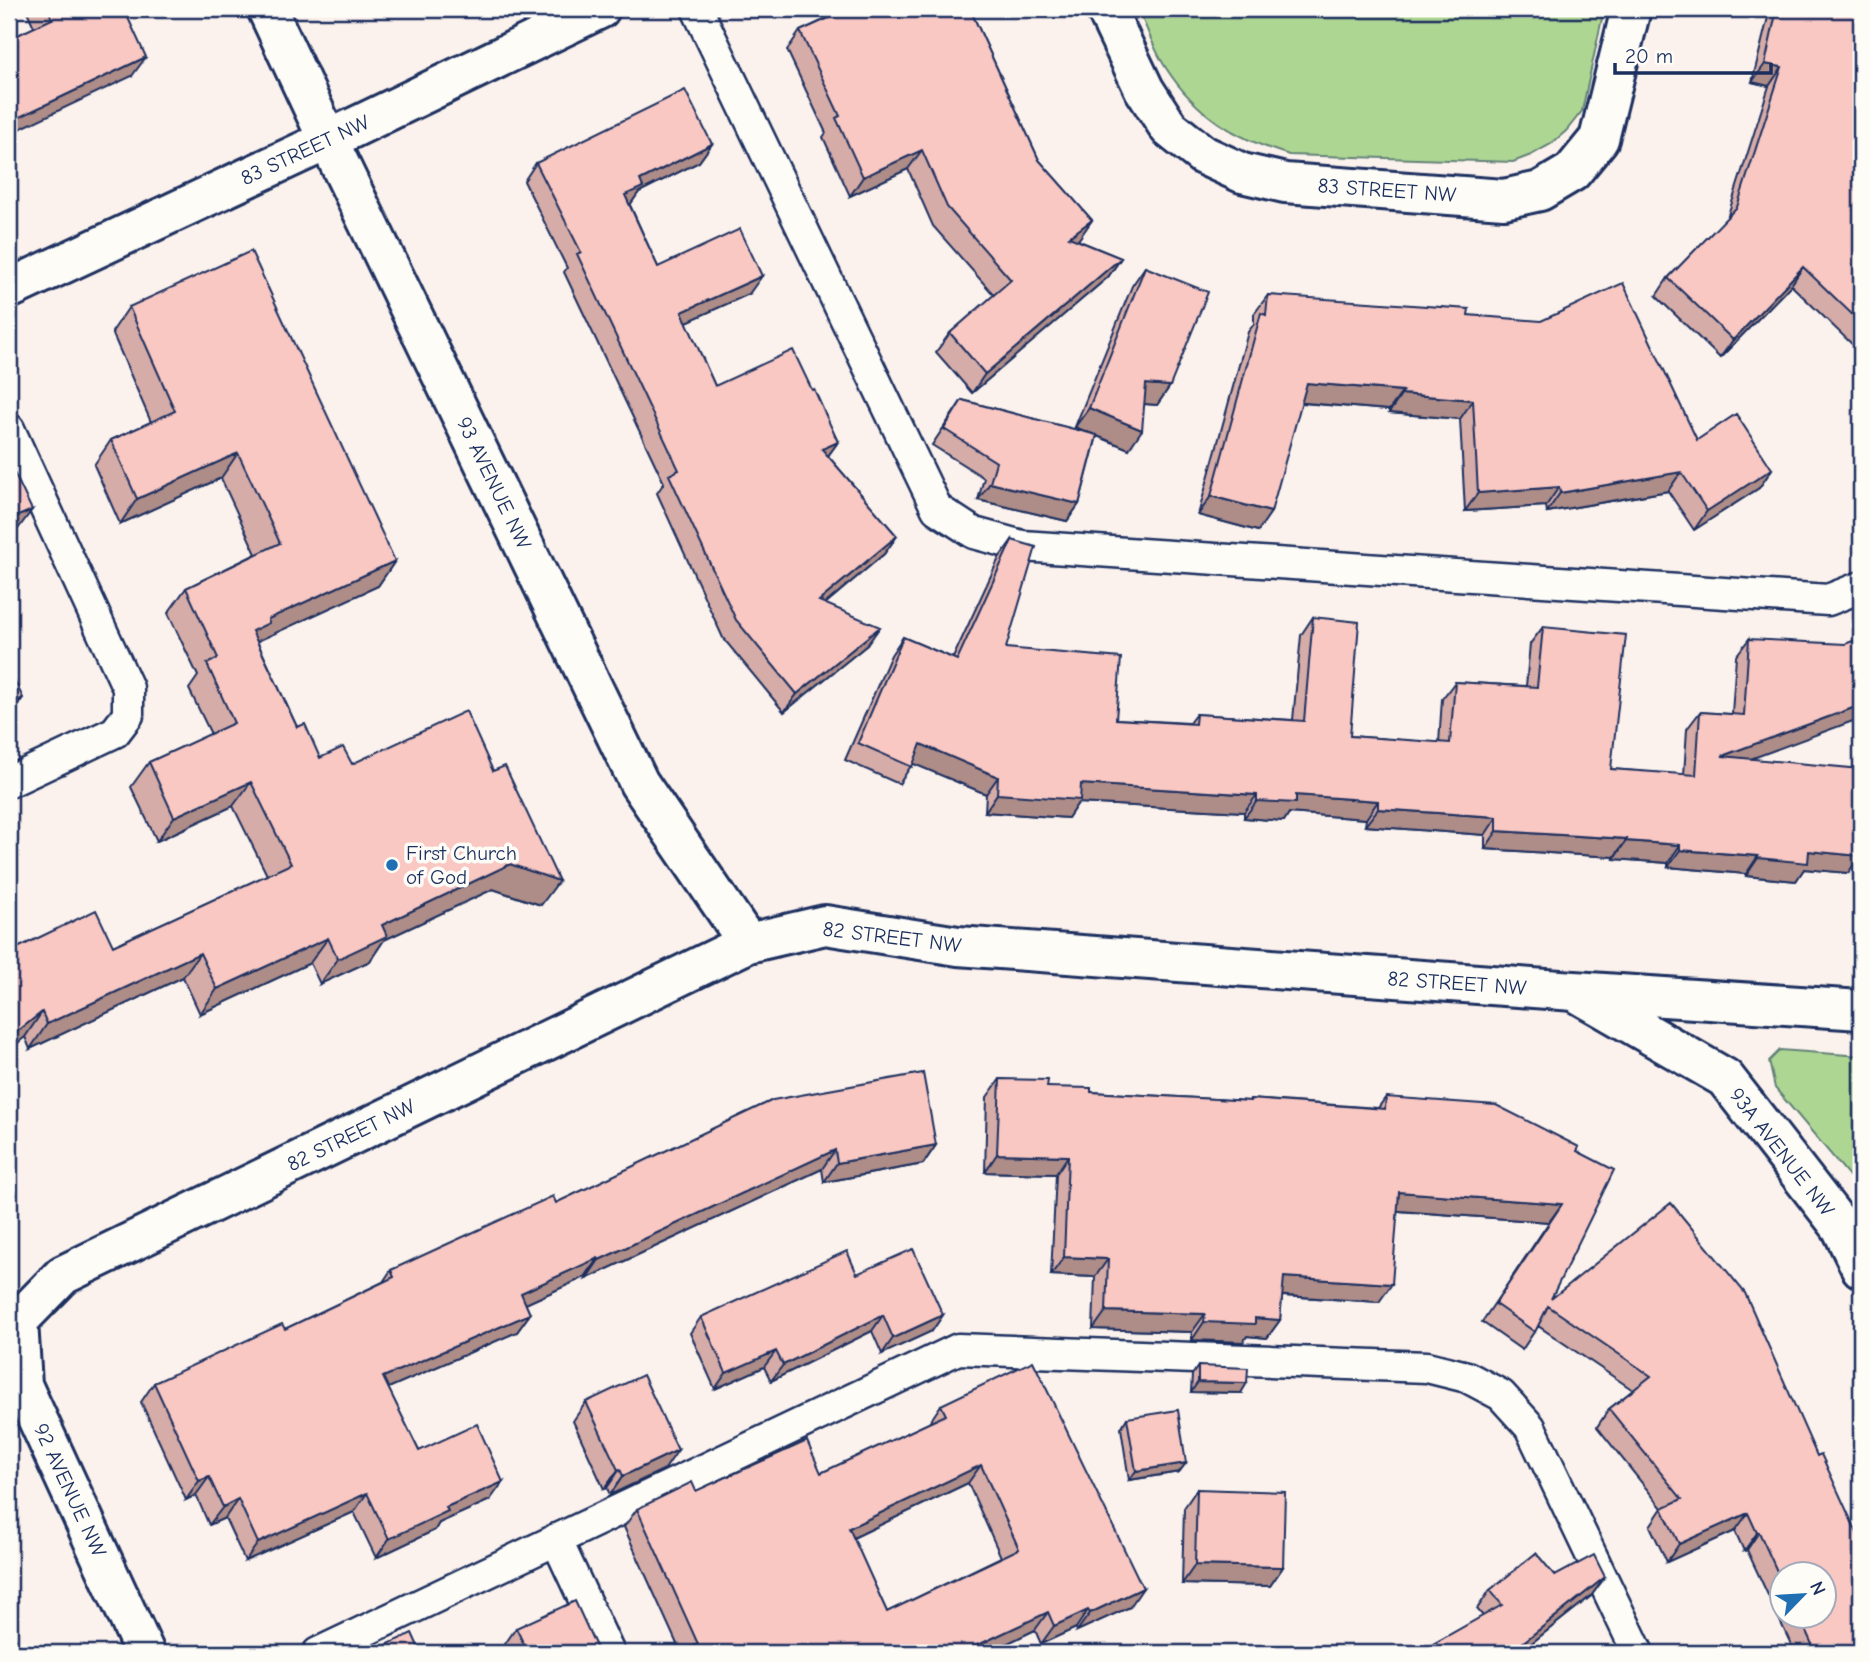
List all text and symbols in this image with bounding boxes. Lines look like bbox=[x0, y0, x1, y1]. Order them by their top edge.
scale bar bbox=[1615, 32, 1770, 76]
text: 20 m bbox=[1625, 44, 1673, 68]
street label: 83 STREET NW bbox=[237, 109, 374, 190]
street label: 83 STREET NW bbox=[1317, 173, 1458, 207]
street label: 93 AVENUE NW bbox=[452, 413, 537, 554]
place label: First Church of God bbox=[406, 841, 517, 889]
marker: First Church of God bbox=[384, 857, 400, 873]
street label: 82 STREET NW bbox=[821, 917, 963, 957]
street label: 82 STREET NW bbox=[1387, 966, 1528, 1000]
street label: 93A AVENUE NW bbox=[1724, 1083, 1840, 1222]
street label: 82 STREET NW bbox=[283, 1093, 420, 1176]
street label: 92 AVENUE NW bbox=[29, 1419, 112, 1561]
north arrow bbox=[1769, 1560, 1839, 1630]
text: N bbox=[1805, 1578, 1830, 1599]

